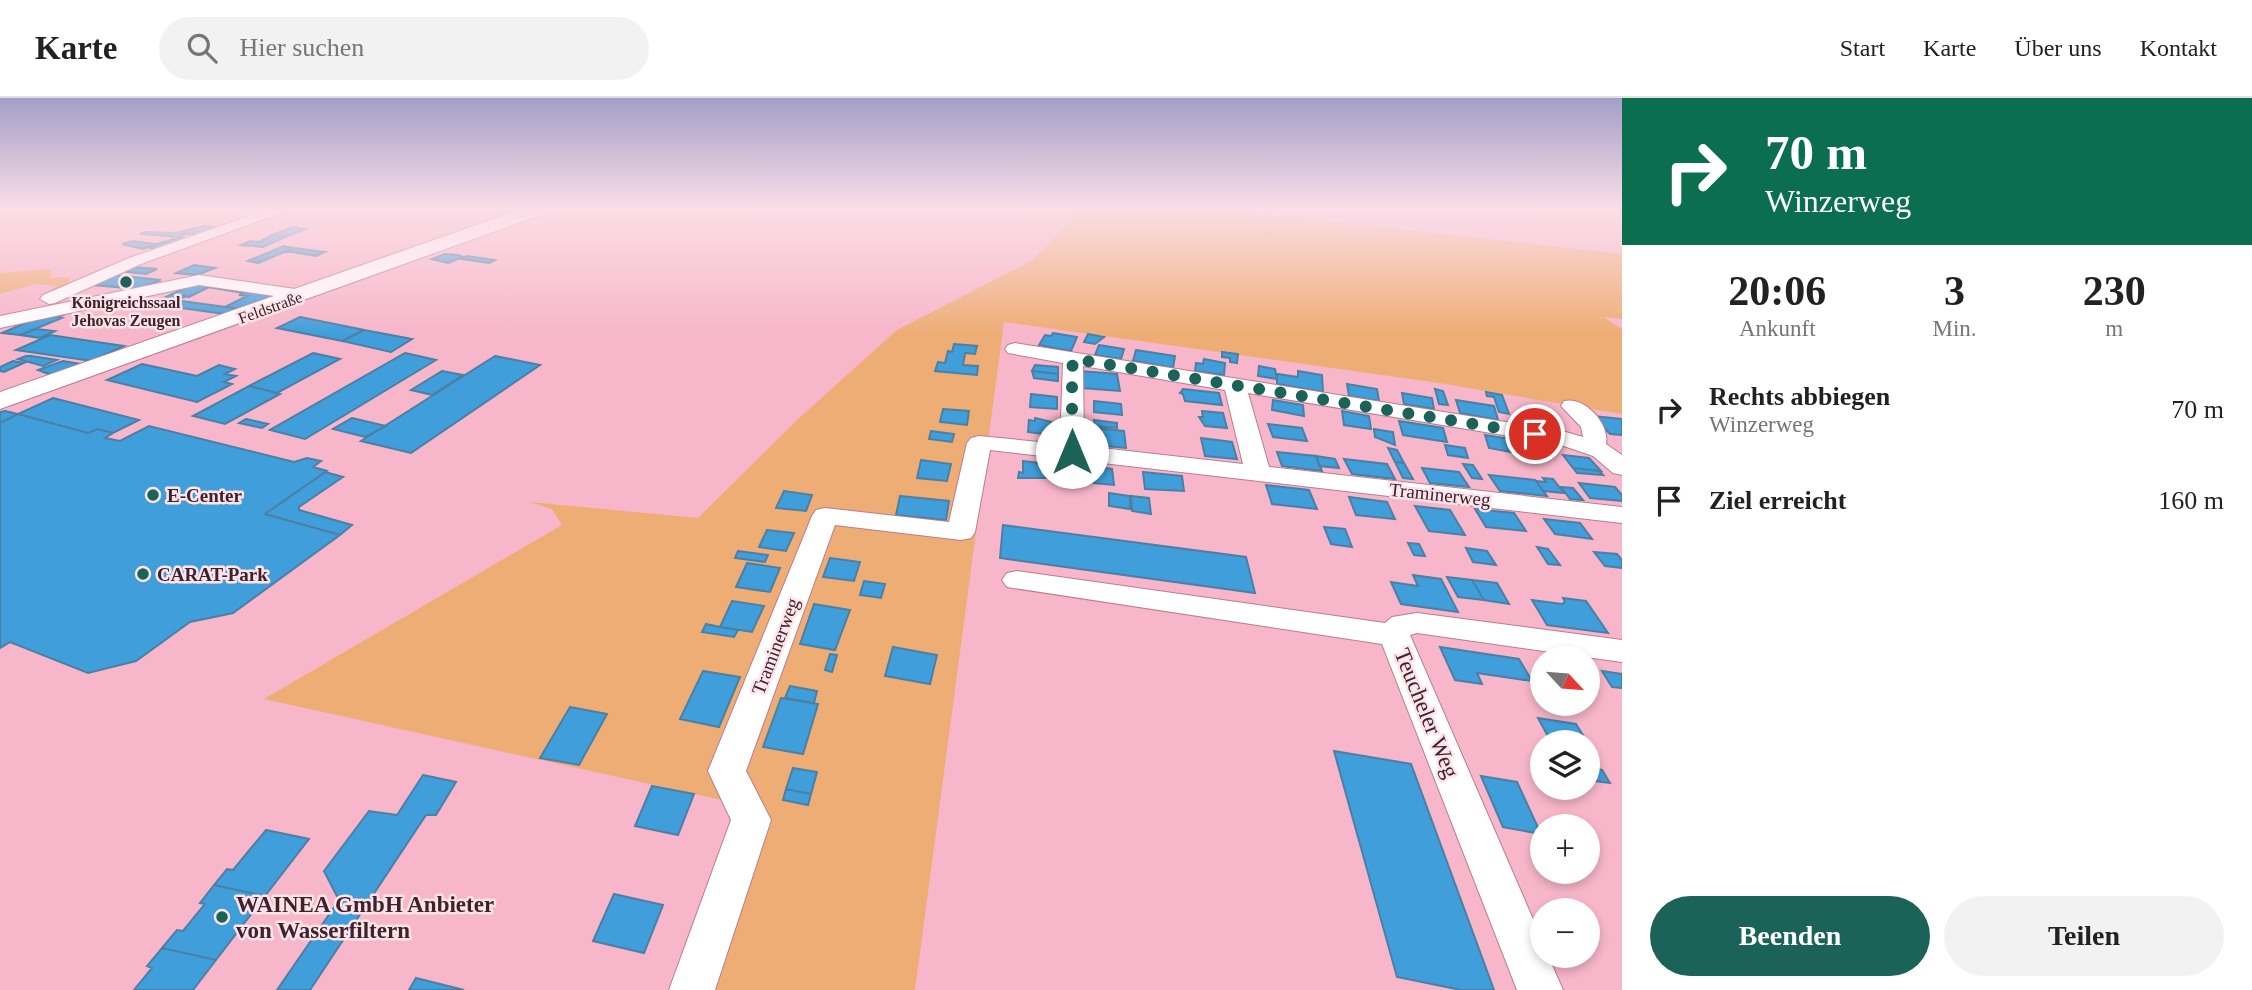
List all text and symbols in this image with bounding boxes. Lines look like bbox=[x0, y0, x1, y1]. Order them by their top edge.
search box bbox=[159, 17, 649, 80]
icon: search bbox=[183, 29, 221, 67]
text: Karte bbox=[35, 30, 117, 66]
text: Hier suchen bbox=[239, 33, 364, 62]
text: Start bbox=[1840, 35, 1885, 61]
text: Karte bbox=[1923, 35, 1976, 61]
text: Über uns bbox=[2014, 35, 2102, 61]
text: Kontakt bbox=[2140, 35, 2217, 61]
text: 70 m bbox=[1765, 125, 1867, 180]
icon: right bbox=[1650, 126, 1741, 217]
text: Winzerweg bbox=[1765, 183, 1911, 219]
text: 20:06 bbox=[1728, 268, 1826, 314]
text: 3 bbox=[1944, 268, 1965, 314]
text: 230 bbox=[2083, 268, 2146, 314]
marker: Königreichssaal Jehovas Zeugen bbox=[118, 274, 134, 290]
street label: Feldstraße bbox=[236, 288, 304, 327]
place label: Königreichssaal Jehovas Zeugen bbox=[71, 294, 181, 330]
text: Ankunft bbox=[1739, 316, 1816, 341]
text: Min. bbox=[1932, 316, 1977, 341]
text: m bbox=[2105, 316, 2123, 341]
text: Rechts abbiegen bbox=[1709, 382, 1890, 411]
icon: right bbox=[1650, 391, 1688, 429]
text: 70 m bbox=[2171, 395, 2224, 424]
pin bbox=[1505, 404, 1565, 464]
text: Winzerweg bbox=[1709, 412, 1814, 437]
position arrow bbox=[1035, 415, 1109, 489]
icon: arrive bbox=[1516, 415, 1554, 453]
street label: Traminerweg bbox=[1388, 479, 1492, 510]
icon: arrive bbox=[1650, 482, 1688, 520]
place label: E-Center bbox=[167, 485, 242, 506]
text: Ziel erreicht bbox=[1709, 486, 1846, 515]
text: 160 m bbox=[2158, 486, 2224, 515]
marker: E-Center bbox=[145, 487, 161, 503]
place label: CARAT-Park bbox=[157, 564, 268, 585]
marker: CARAT-Park bbox=[135, 566, 151, 582]
street label: Traminerweg bbox=[747, 594, 804, 697]
street label: Teucheler Weg bbox=[1389, 645, 1464, 782]
north arrow bbox=[1530, 646, 1600, 716]
map controls bbox=[1530, 646, 1600, 968]
button: layers bbox=[1530, 730, 1600, 800]
button: + bbox=[1530, 814, 1600, 884]
place label: WAINEA GmbH Anbieter von Wasserfiltern bbox=[236, 892, 494, 943]
button: Beenden bbox=[1650, 896, 1930, 976]
button: Teilen bbox=[1944, 896, 2224, 976]
button: − bbox=[1530, 898, 1600, 968]
marker: WAINEA GmbH Anbieter von Wasserfiltern bbox=[214, 909, 230, 925]

